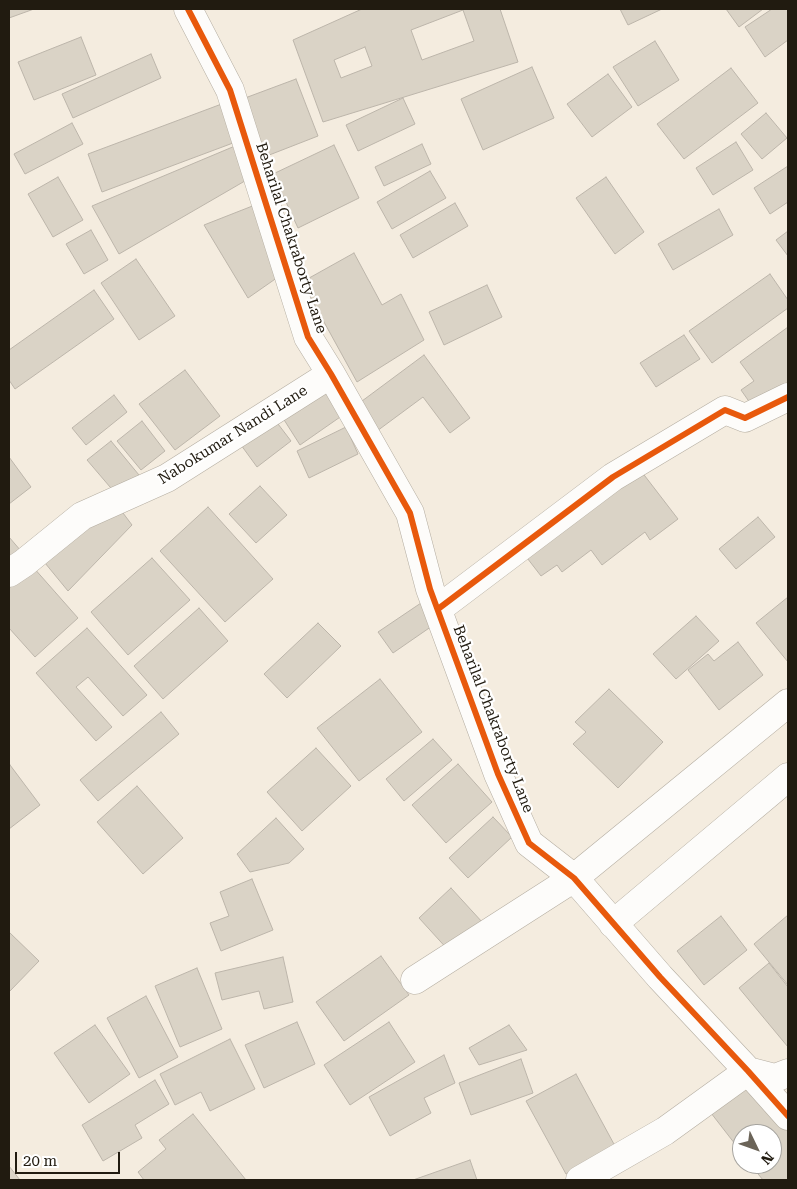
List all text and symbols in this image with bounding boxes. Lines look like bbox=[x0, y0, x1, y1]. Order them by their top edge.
street label: Beharilal Chakraborty Lane bbox=[252, 140, 330, 336]
street label: Nabokumar Nandi Lane bbox=[155, 382, 311, 488]
street label: Beharilal Chakraborty Lane bbox=[449, 623, 537, 815]
north arrow bbox=[732, 1124, 782, 1174]
scale bar bbox=[18, 1142, 122, 1174]
text: N bbox=[758, 1149, 777, 1168]
text: 20 m bbox=[23, 1152, 57, 1170]

